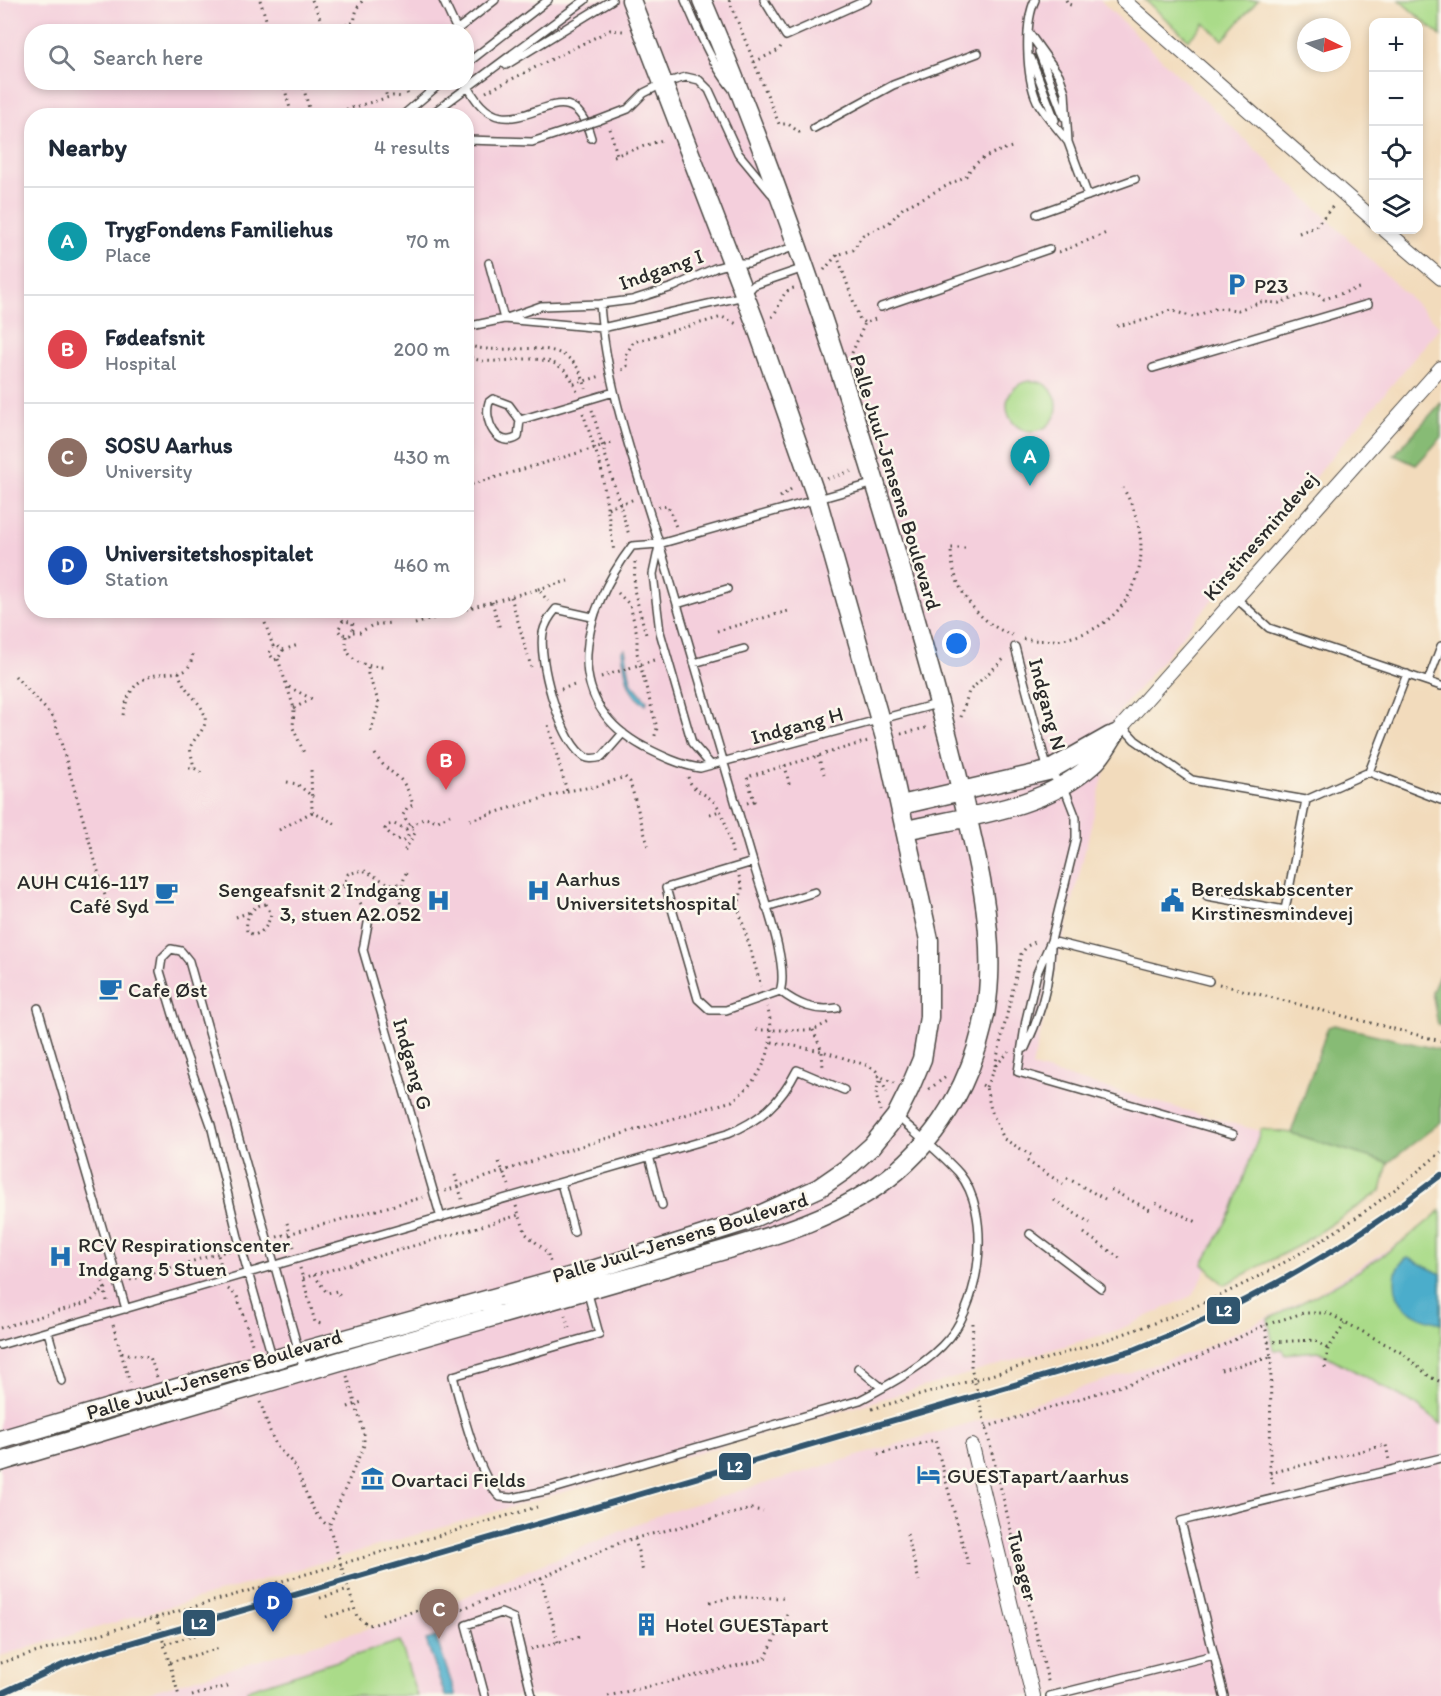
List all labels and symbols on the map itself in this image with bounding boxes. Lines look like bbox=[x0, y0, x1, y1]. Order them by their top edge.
north arrow bbox=[1297, 18, 1351, 72]
street label: Indgang I bbox=[615, 243, 707, 295]
parking icon: P23 bbox=[1223, 272, 1249, 298]
place label: P23 bbox=[1254, 273, 1288, 298]
street label: Palle Juul-Jensens Boulevard bbox=[845, 351, 947, 613]
pin: A bbox=[1010, 436, 1050, 486]
street label: Kirstinesmindevej bbox=[1197, 467, 1323, 605]
your location bbox=[942, 629, 971, 658]
street label: Indgang N bbox=[1024, 655, 1072, 753]
street label: Indgang H bbox=[748, 701, 846, 749]
pin: B bbox=[426, 740, 466, 790]
place label: Aarhus Universitetshospital bbox=[556, 866, 737, 915]
place label: AUH C416-117 Café Syd bbox=[17, 869, 150, 918]
place label: Beredskabscenter Kirstinesmindevej bbox=[1191, 876, 1354, 925]
place label: Sengeafsnit 2 Indgang 3, stuen A2.052 bbox=[218, 877, 421, 926]
hospital icon: Aarhus Universitetshospital bbox=[525, 877, 551, 903]
cafe icon: AUH C416-117 Café Syd bbox=[154, 880, 180, 906]
public building icon: Beredskabscenter Kirstinesmindevej bbox=[1160, 887, 1186, 913]
hospital icon: Sengeafsnit 2 Indgang 3, stuen A2.052 bbox=[426, 888, 452, 914]
cafe icon: Cafe Øst bbox=[97, 976, 123, 1002]
place label: Cafe Øst bbox=[128, 977, 207, 1002]
street label: Indgang G bbox=[388, 1015, 438, 1113]
street label: Palle Juul-Jensens Boulevard bbox=[549, 1186, 811, 1288]
place label: RCV Respirationscenter Indgang 5 Stuen bbox=[78, 1232, 291, 1281]
hospital icon: RCV Respirationscenter Indgang 5 Stuen bbox=[47, 1243, 73, 1269]
line badge: L2 bbox=[1206, 1296, 1241, 1325]
text: L2 bbox=[1216, 1301, 1233, 1320]
street label: Palle Juul-Jensens Boulevard bbox=[83, 1323, 345, 1425]
line badge: L2 bbox=[718, 1452, 752, 1481]
text: L2 bbox=[727, 1457, 744, 1476]
hotel icon: GUESTapart/aarhus bbox=[916, 1462, 942, 1488]
place label: GUESTapart/aarhus bbox=[947, 1463, 1129, 1488]
museum icon: Ovartaci Fields bbox=[360, 1466, 386, 1492]
place label: Ovartaci Fields bbox=[391, 1467, 526, 1492]
street label: Tueager bbox=[1002, 1528, 1044, 1604]
pin: D bbox=[254, 1582, 292, 1632]
pin: C bbox=[420, 1590, 458, 1639]
line badge: L2 bbox=[182, 1609, 216, 1637]
building icon: Hotel GUESTapart bbox=[634, 1611, 660, 1637]
place label: Hotel GUESTapart bbox=[665, 1612, 829, 1637]
text: L2 bbox=[191, 1614, 208, 1633]

